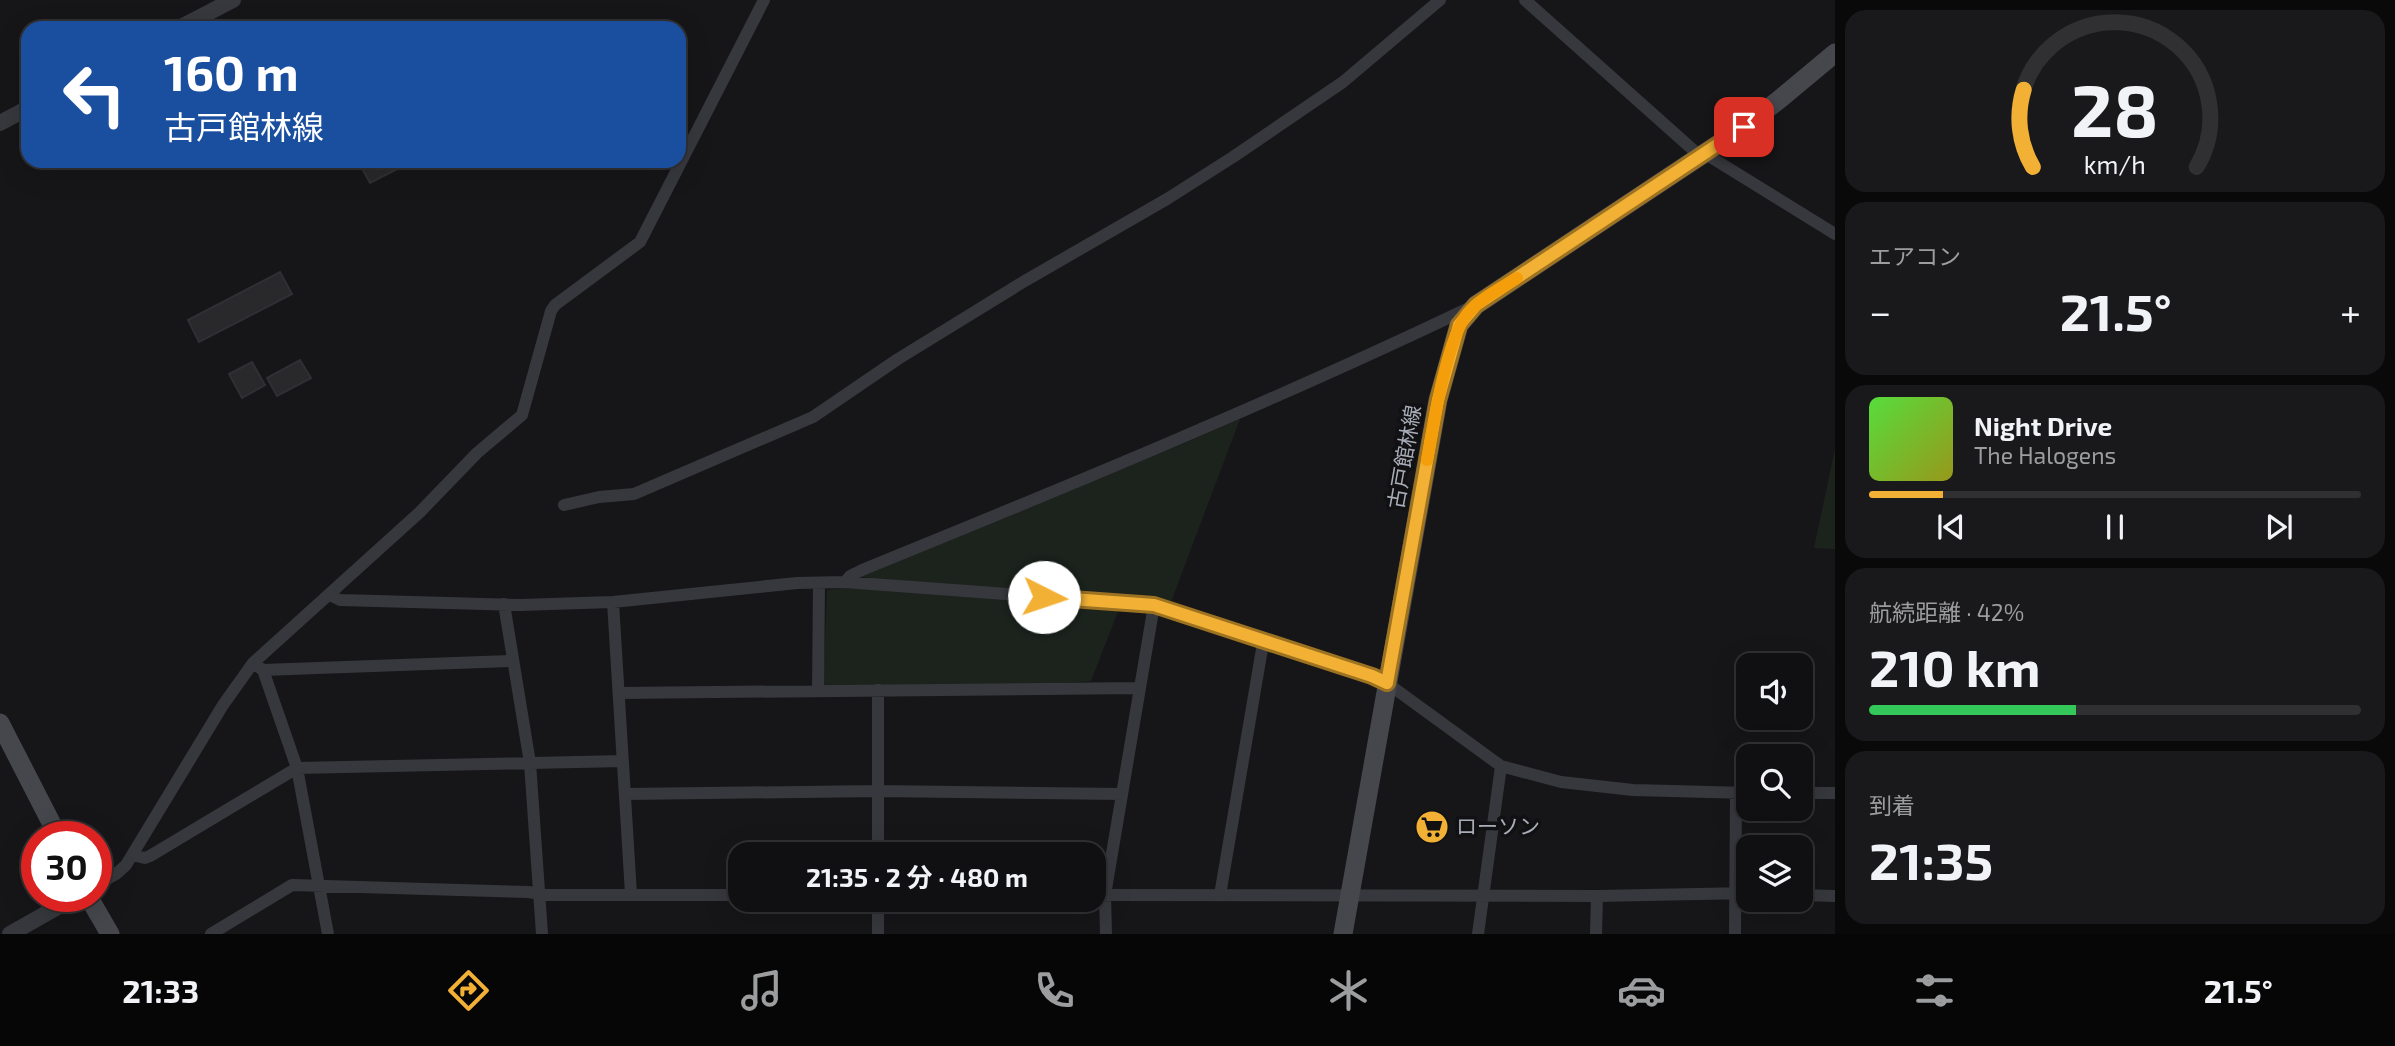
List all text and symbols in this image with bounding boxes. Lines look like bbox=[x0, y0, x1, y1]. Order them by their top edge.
text: 160 m bbox=[164, 42, 299, 101]
icon: left bbox=[49, 49, 140, 140]
text: 28 bbox=[2071, 64, 2159, 152]
pin bbox=[1714, 97, 1774, 157]
text: 古戸館林線 bbox=[164, 107, 324, 145]
icon: arrive bbox=[1725, 108, 1763, 146]
text: km/h bbox=[2084, 149, 2146, 179]
text: エアコン bbox=[1869, 242, 1961, 270]
text: 21.5° bbox=[2060, 279, 2172, 341]
text: − bbox=[1869, 288, 1891, 334]
text: + bbox=[2340, 288, 2361, 334]
street label: 古戸館林線 bbox=[1382, 403, 1425, 511]
text: Night Drive bbox=[1974, 410, 2112, 441]
text: The Halogens bbox=[1974, 441, 2116, 469]
icon: previous bbox=[1932, 508, 1970, 546]
icon: pause bbox=[2096, 508, 2134, 546]
icon: next bbox=[2260, 508, 2298, 546]
position arrow bbox=[1007, 560, 1081, 634]
text: 航続距離 · 42% bbox=[1869, 598, 2024, 626]
text: 210 km bbox=[1869, 635, 2041, 697]
map controls bbox=[1736, 653, 1813, 912]
button: sound bbox=[1736, 653, 1813, 730]
button: search bbox=[1736, 744, 1813, 821]
text: 到着 bbox=[1869, 791, 1915, 819]
supermarket icon: ローソン bbox=[1413, 808, 1451, 846]
place label: ローソン bbox=[1456, 813, 1540, 838]
speed limit sign: 30 bbox=[21, 821, 112, 912]
text: 21:35 bbox=[1869, 828, 1993, 890]
button: layers bbox=[1736, 835, 1813, 912]
text: 21:35 · 2 分 · 480 m bbox=[806, 861, 1028, 892]
icon: directions bbox=[444, 966, 493, 1015]
icon: music bbox=[737, 966, 786, 1015]
icon: phone bbox=[1030, 966, 1079, 1015]
icon: climate bbox=[1324, 966, 1373, 1015]
icon: car bbox=[1617, 966, 1666, 1015]
icon: filters bbox=[1910, 966, 1959, 1015]
text: 21:33 bbox=[122, 971, 199, 1009]
text: 21.5° bbox=[2204, 971, 2273, 1009]

